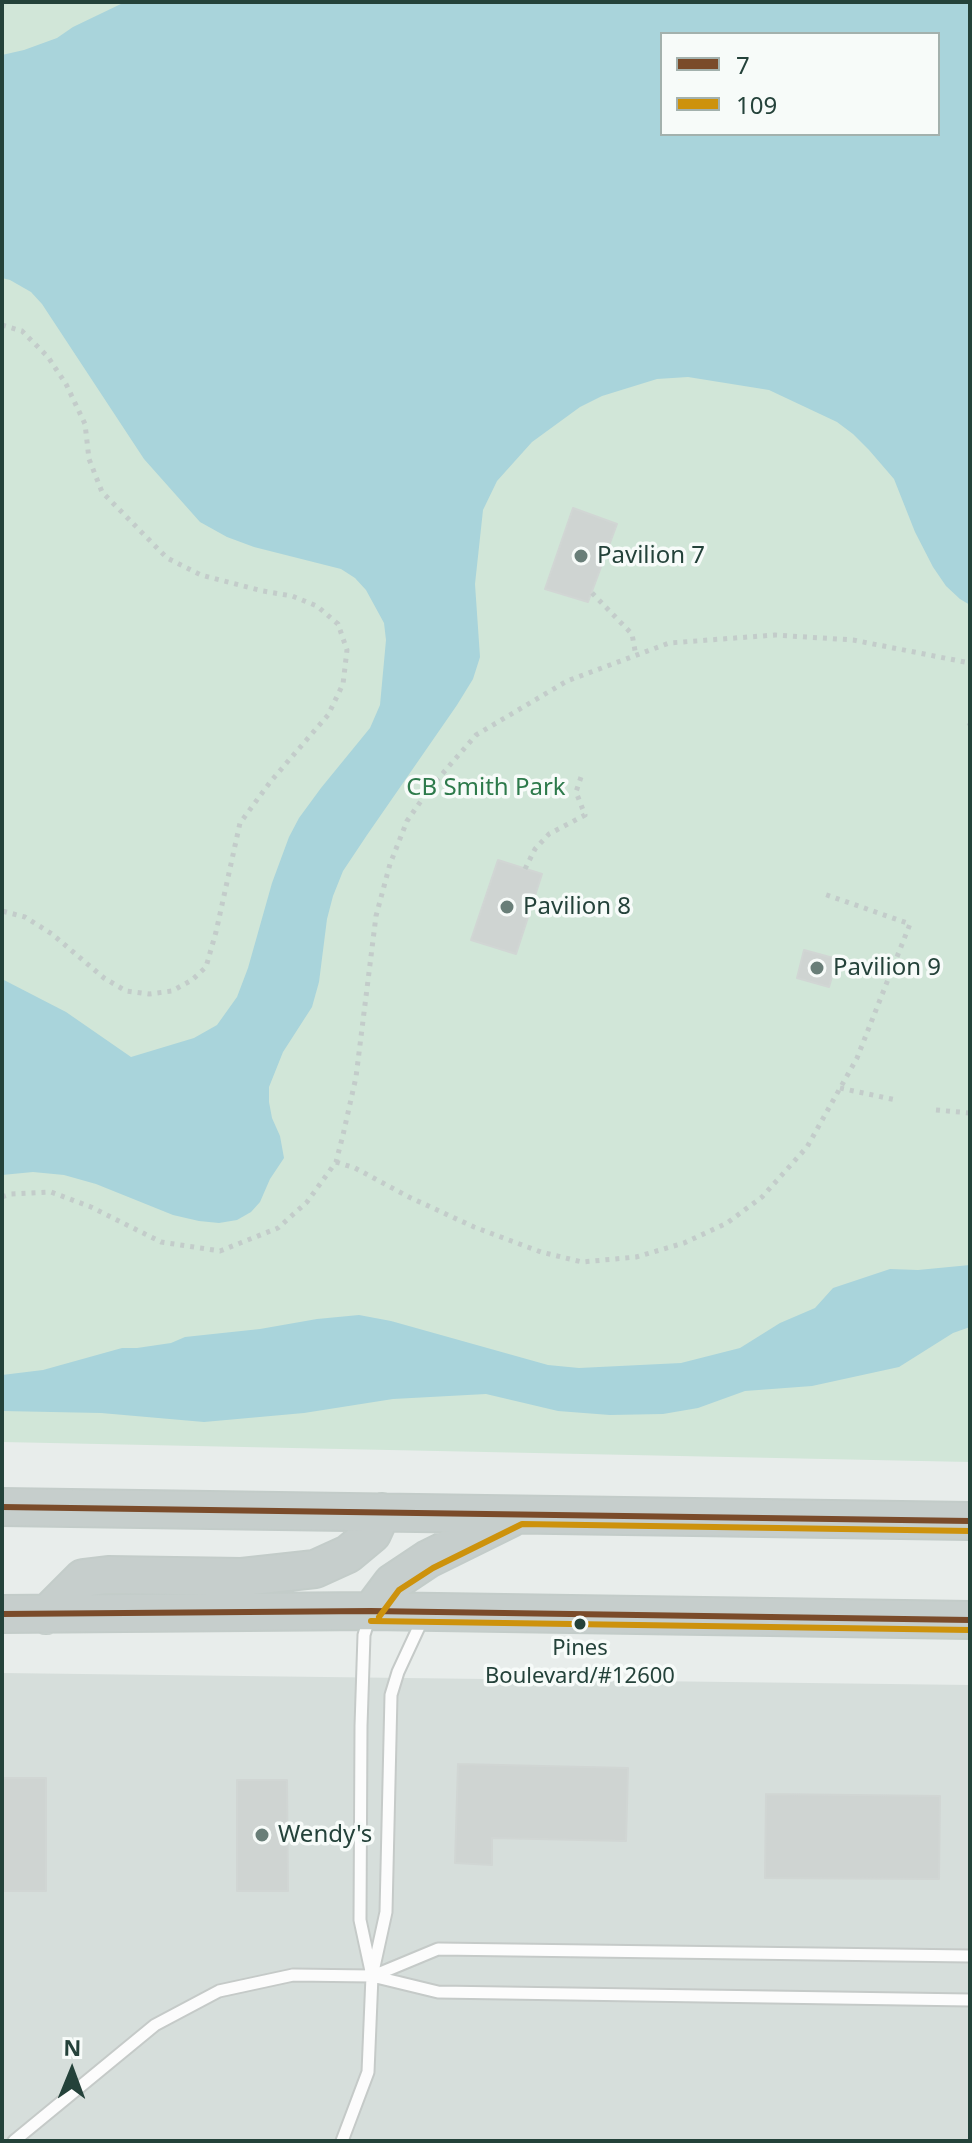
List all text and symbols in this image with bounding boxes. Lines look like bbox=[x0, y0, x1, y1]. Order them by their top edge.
legend bbox=[660, 32, 940, 136]
text: 7 bbox=[736, 48, 750, 81]
text: 109 bbox=[736, 88, 777, 121]
place label: Pavilion 7 bbox=[597, 542, 705, 570]
marker: Pavilion 7 bbox=[572, 547, 590, 565]
park label: CB Smith Park bbox=[406, 774, 566, 802]
place label: Pavilion 8 bbox=[523, 893, 631, 921]
marker: Pavilion 8 bbox=[498, 898, 516, 916]
place label: Pavilion 9 bbox=[833, 954, 941, 982]
marker: Pavilion 9 bbox=[808, 959, 826, 977]
marker: Pines Boulevard/#12600 bbox=[572, 1616, 588, 1632]
place label: Pines Boulevard/#12600 bbox=[485, 1636, 675, 1688]
place label: Wendy's bbox=[278, 1821, 372, 1849]
marker: Wendy's bbox=[253, 1826, 271, 1844]
north arrow bbox=[32, 2031, 112, 2111]
text: N bbox=[63, 2032, 82, 2062]

